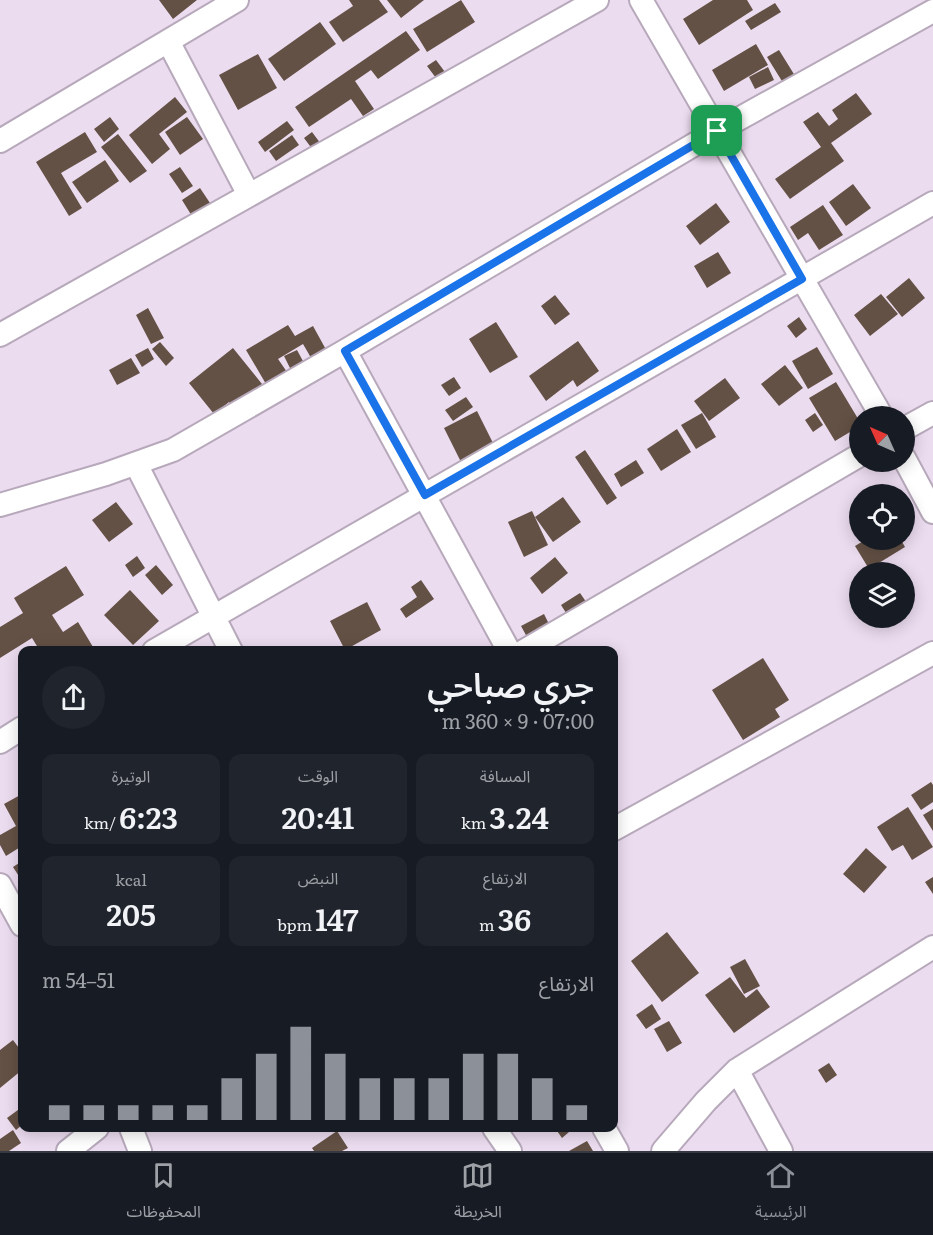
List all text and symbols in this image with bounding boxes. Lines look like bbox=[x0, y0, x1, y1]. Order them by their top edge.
pin bbox=[691, 105, 742, 156]
icon: arrive bbox=[700, 114, 733, 147]
north arrow bbox=[849, 406, 915, 472]
map controls bbox=[849, 406, 915, 628]
button: locate bbox=[849, 484, 915, 550]
button: layers bbox=[849, 562, 915, 628]
text: جري صباحي bbox=[427, 658, 594, 707]
button: share bbox=[42, 666, 105, 729]
text: 07:00 · 9 × 360 m bbox=[442, 705, 594, 735]
text: الوتيرة bbox=[112, 763, 150, 787]
text: الوقت bbox=[298, 763, 338, 787]
text: المسافة bbox=[480, 763, 530, 787]
text: 6:23 bbox=[119, 794, 178, 838]
text: 20:41 bbox=[282, 794, 354, 838]
text: 3.24 bbox=[489, 794, 549, 838]
text: /km bbox=[84, 810, 119, 834]
text: km bbox=[461, 810, 489, 834]
text: النبض bbox=[298, 865, 338, 889]
text: الارتفاع bbox=[483, 865, 527, 889]
text: kcal bbox=[115, 867, 147, 891]
text: 205 bbox=[106, 891, 156, 935]
text: 147 bbox=[315, 896, 359, 940]
text: 36 bbox=[498, 896, 531, 940]
text: bpm bbox=[277, 912, 315, 936]
text: m bbox=[479, 912, 498, 936]
text: 51–54 m bbox=[42, 964, 115, 994]
text: الارتفاع bbox=[539, 967, 594, 997]
tab: المحفوظات bbox=[127, 1159, 201, 1229]
tab: الخريطة bbox=[454, 1159, 502, 1229]
tab: الرئيسية bbox=[755, 1159, 806, 1229]

